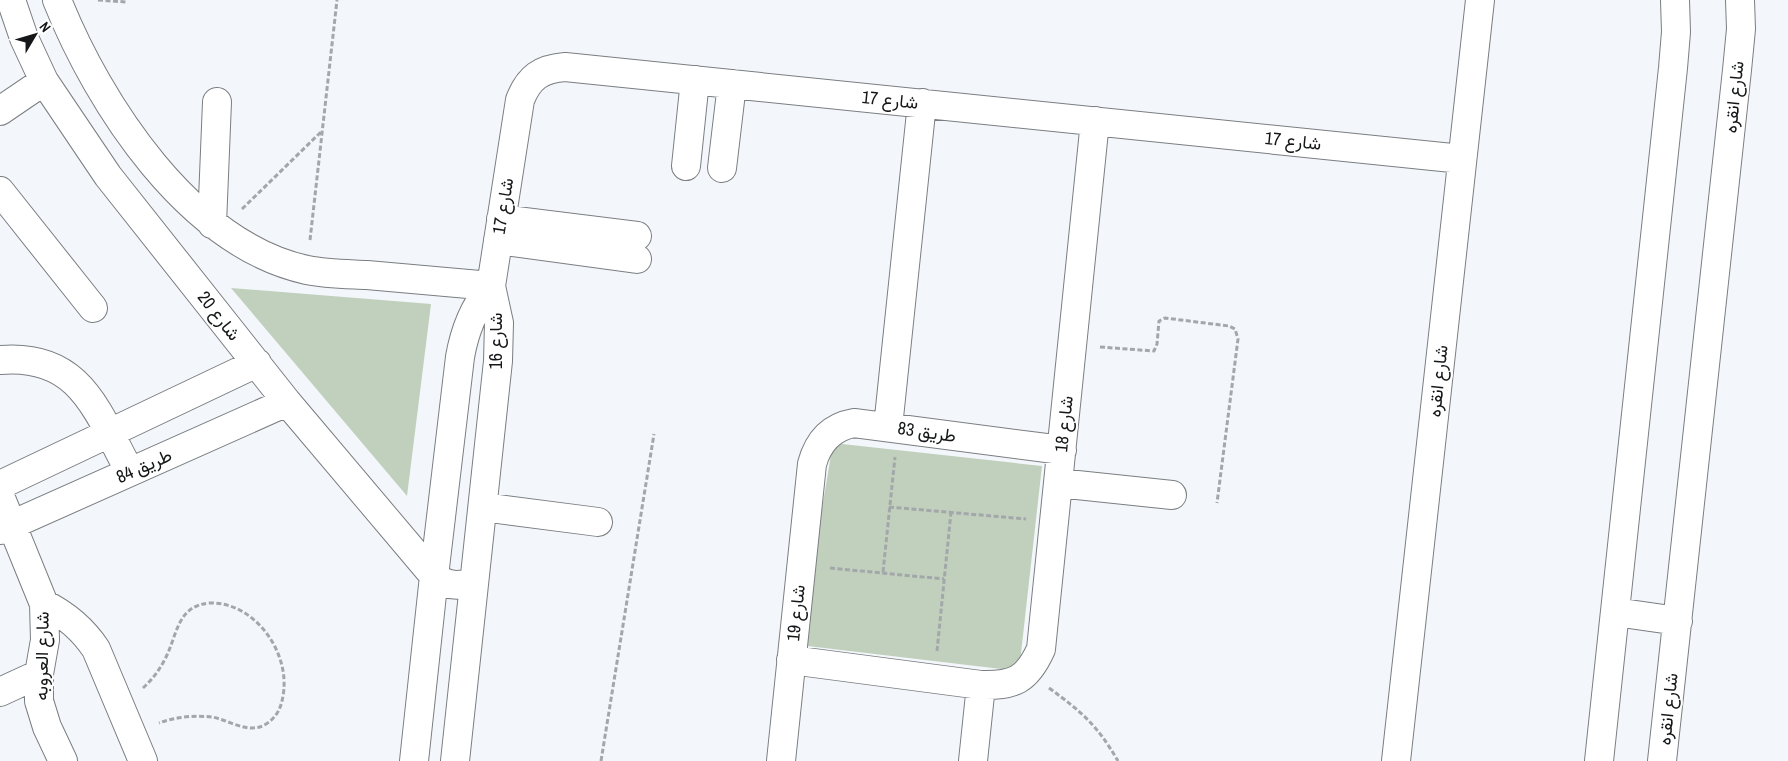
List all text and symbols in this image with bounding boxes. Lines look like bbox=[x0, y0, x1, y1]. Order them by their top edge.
north arrow bbox=[10, 10, 60, 60]
text: N bbox=[36, 18, 55, 36]
street label: شارع انقره bbox=[1717, 60, 1750, 134]
street label: شارع 17 bbox=[861, 84, 920, 115]
street label: شارع 17 bbox=[1264, 125, 1323, 156]
street label: شارع 17 bbox=[486, 176, 519, 236]
street label: شارع 20 bbox=[192, 286, 247, 346]
street label: شارع 16 bbox=[483, 313, 508, 369]
street label: شارع انقره bbox=[1421, 344, 1454, 418]
street label: شارع 18 bbox=[1048, 394, 1079, 453]
street label: طريق 83 bbox=[896, 415, 958, 448]
street label: طريق 84 bbox=[112, 442, 176, 489]
street label: شارع 19 bbox=[780, 583, 811, 642]
street label: شارع العروبه bbox=[28, 611, 55, 701]
street label: شارع انقره bbox=[1651, 672, 1684, 746]

